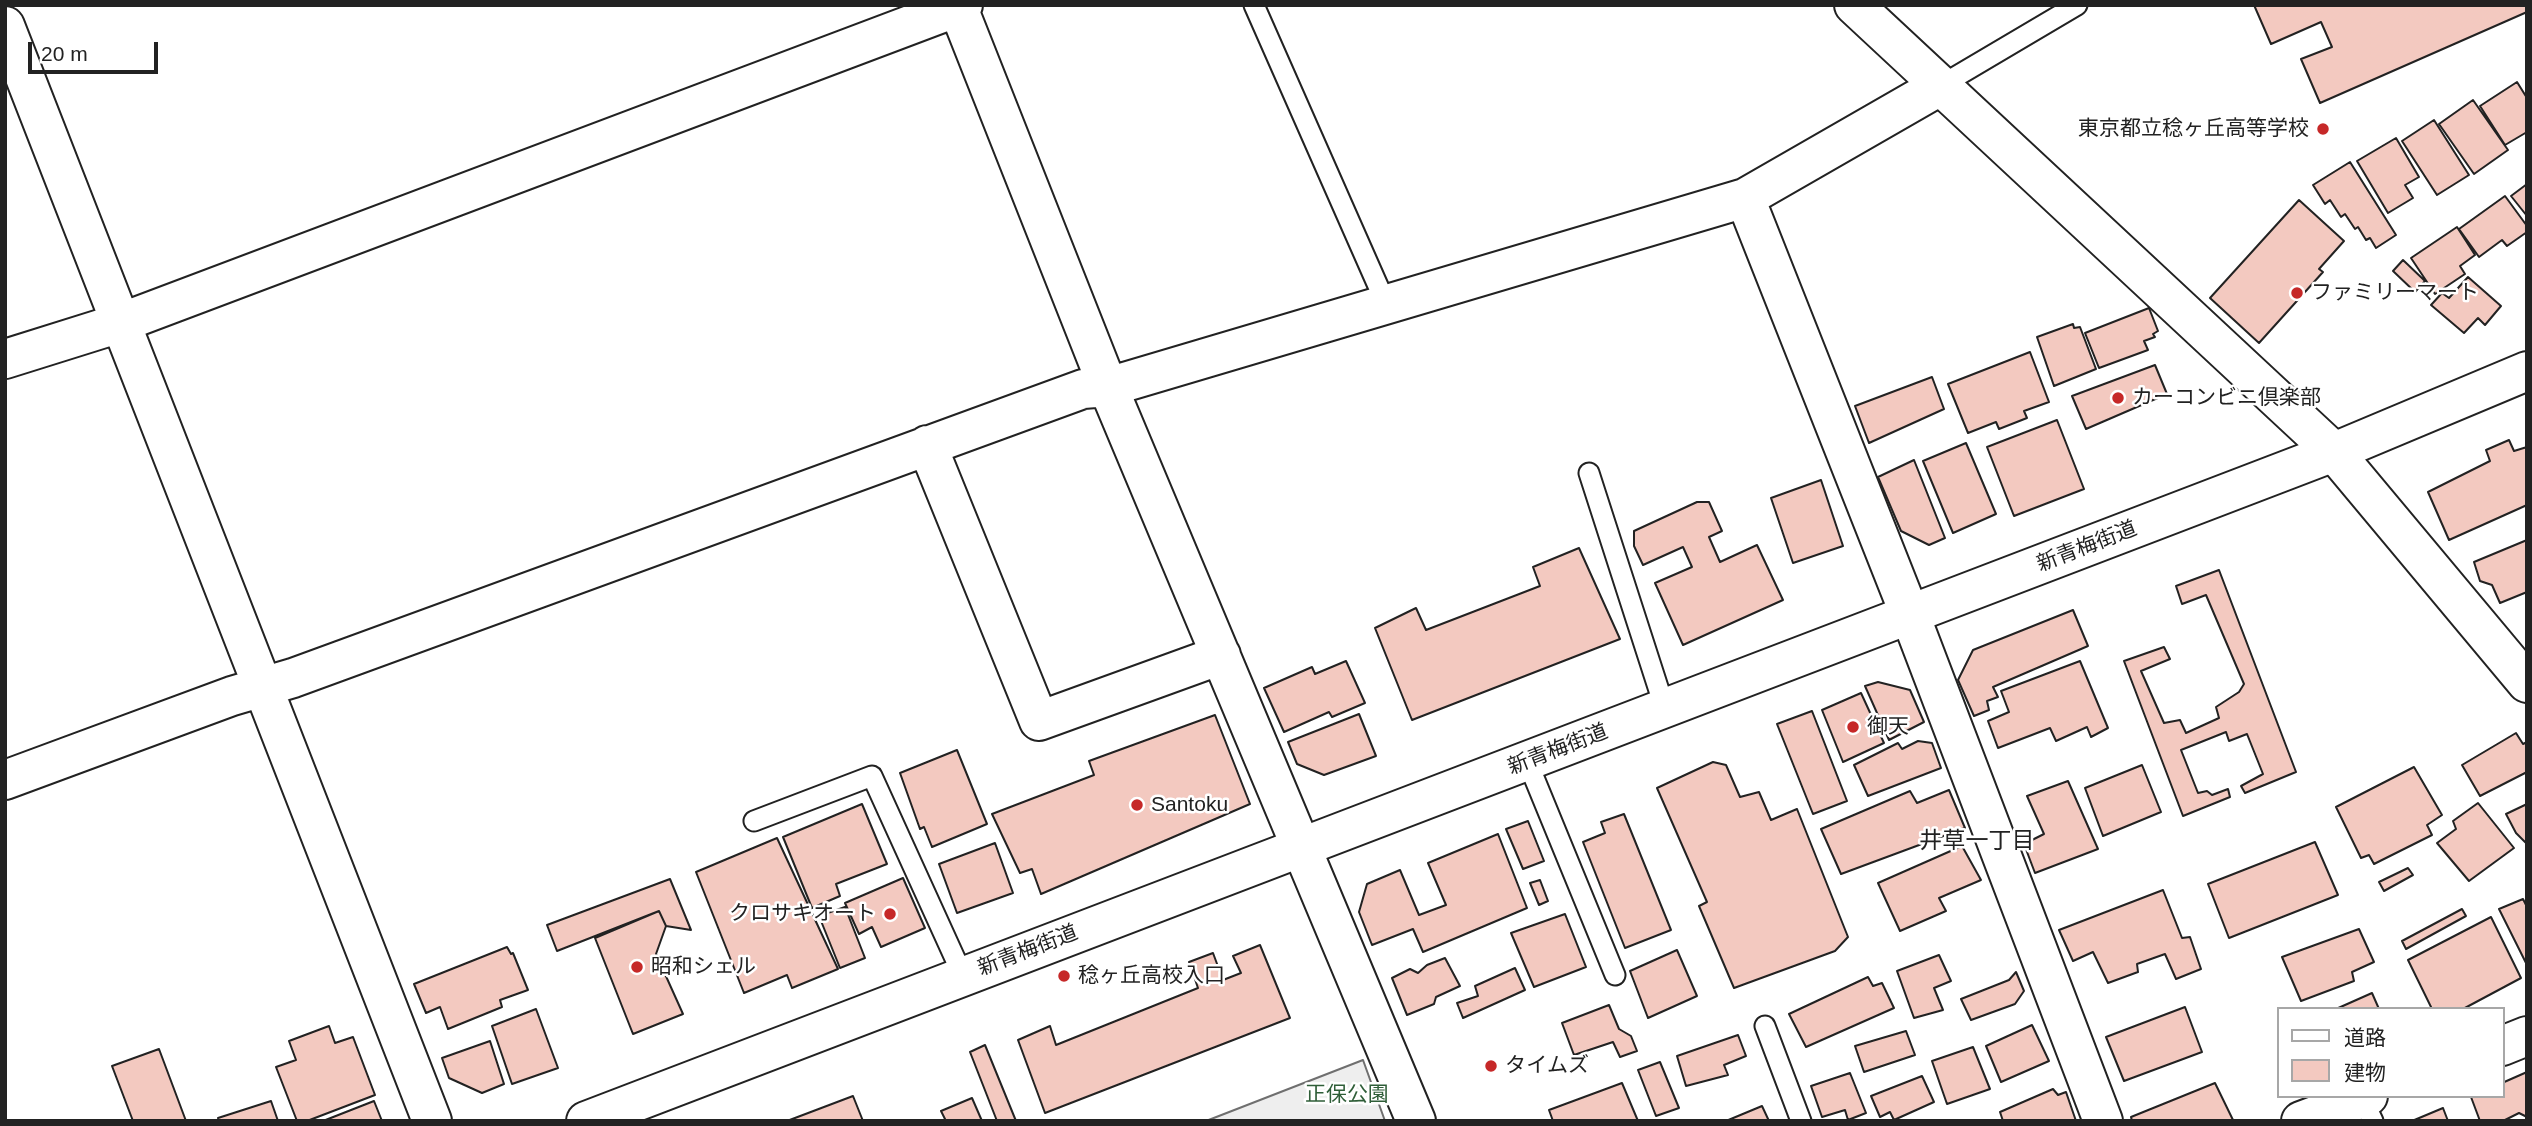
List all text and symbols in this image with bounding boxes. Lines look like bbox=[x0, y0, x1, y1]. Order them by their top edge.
scale bar bbox=[32, 28, 161, 72]
text: 20 m bbox=[41, 42, 88, 65]
place label: 東京都立稔ヶ丘高等学校 bbox=[2078, 116, 2309, 142]
marker: 東京都立稔ヶ丘高等学校 bbox=[2315, 121, 2331, 137]
place label: ファミリーマート bbox=[2311, 280, 2479, 306]
marker: ファミリーマート bbox=[2289, 285, 2305, 301]
place label: カーコンビニ倶楽部 bbox=[2132, 385, 2321, 411]
marker: カーコンビニ倶楽部 bbox=[2110, 390, 2126, 406]
street label: 新青梅街道 bbox=[2033, 516, 2141, 578]
place label: 御天 bbox=[1867, 714, 1909, 740]
street label: 新青梅街道 bbox=[1504, 719, 1612, 781]
marker: 御天 bbox=[1845, 719, 1861, 735]
place label: Santoku bbox=[1151, 792, 1228, 818]
marker: Santoku bbox=[1129, 797, 1145, 813]
district label: 井草一丁目 bbox=[1920, 828, 2034, 856]
place label: クロサキオート bbox=[729, 901, 876, 927]
marker: クロサキオート bbox=[882, 906, 898, 922]
street label: 新青梅街道 bbox=[974, 920, 1082, 982]
place label: 昭和シェル bbox=[651, 954, 756, 980]
marker: 昭和シェル bbox=[629, 959, 645, 975]
place label: 稔ヶ丘高校入口 bbox=[1078, 963, 1225, 989]
marker: 稔ヶ丘高校入口 bbox=[1056, 968, 1072, 984]
legend bbox=[2276, 1007, 2504, 1098]
text: 道路 bbox=[2344, 1026, 2386, 1049]
place label: タイムズ bbox=[1505, 1053, 1589, 1079]
marker: タイムズ bbox=[1483, 1058, 1499, 1074]
text: 建物 bbox=[2344, 1061, 2386, 1084]
park label: 正保公園 bbox=[1305, 1082, 1389, 1108]

